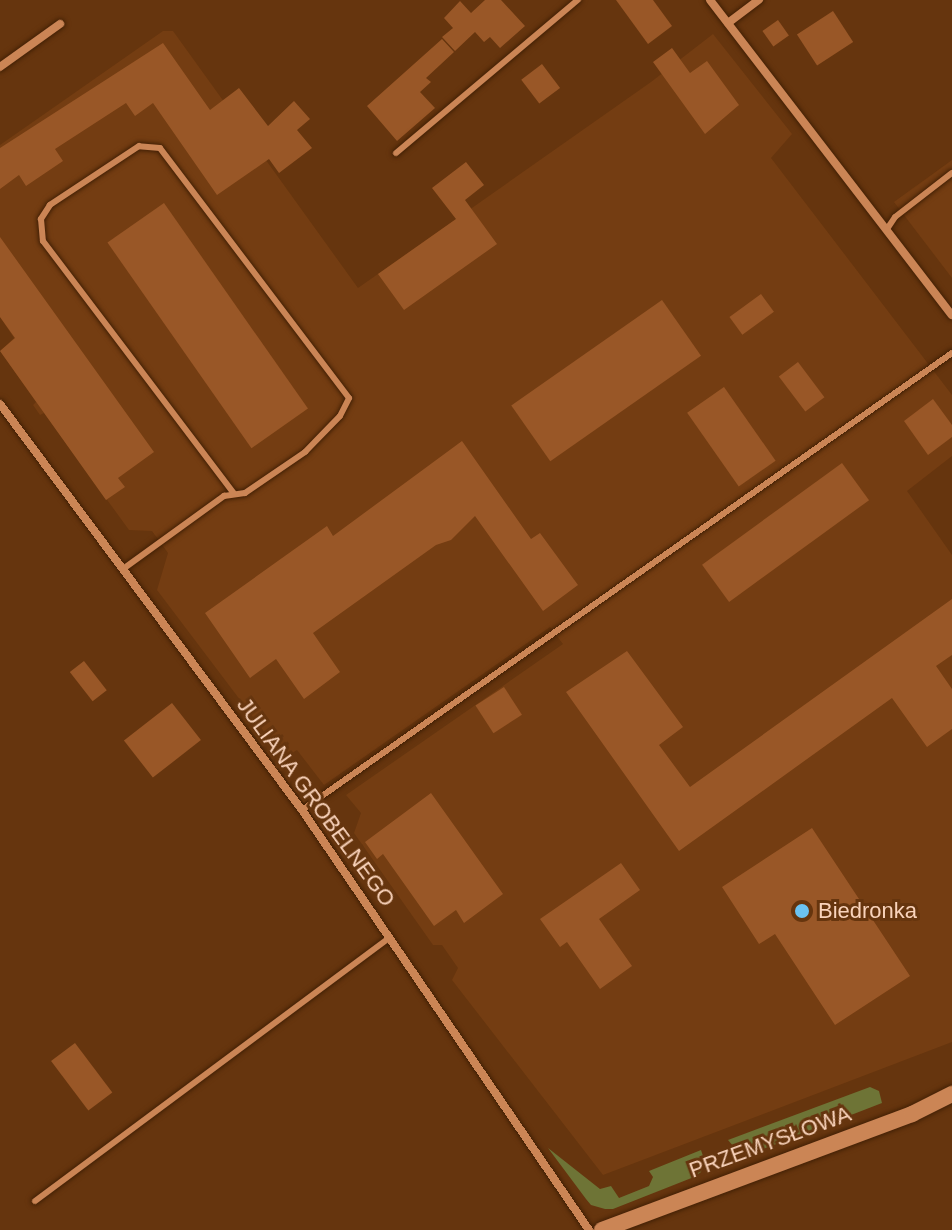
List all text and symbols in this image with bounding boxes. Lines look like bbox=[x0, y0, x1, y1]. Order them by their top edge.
street label: JULIANA GROBELNEGO bbox=[231, 692, 401, 912]
place label: Biedronka bbox=[818, 898, 917, 924]
marker: Biedronka bbox=[793, 902, 811, 920]
street label: PRZEMYSŁOWA bbox=[685, 1100, 855, 1184]

